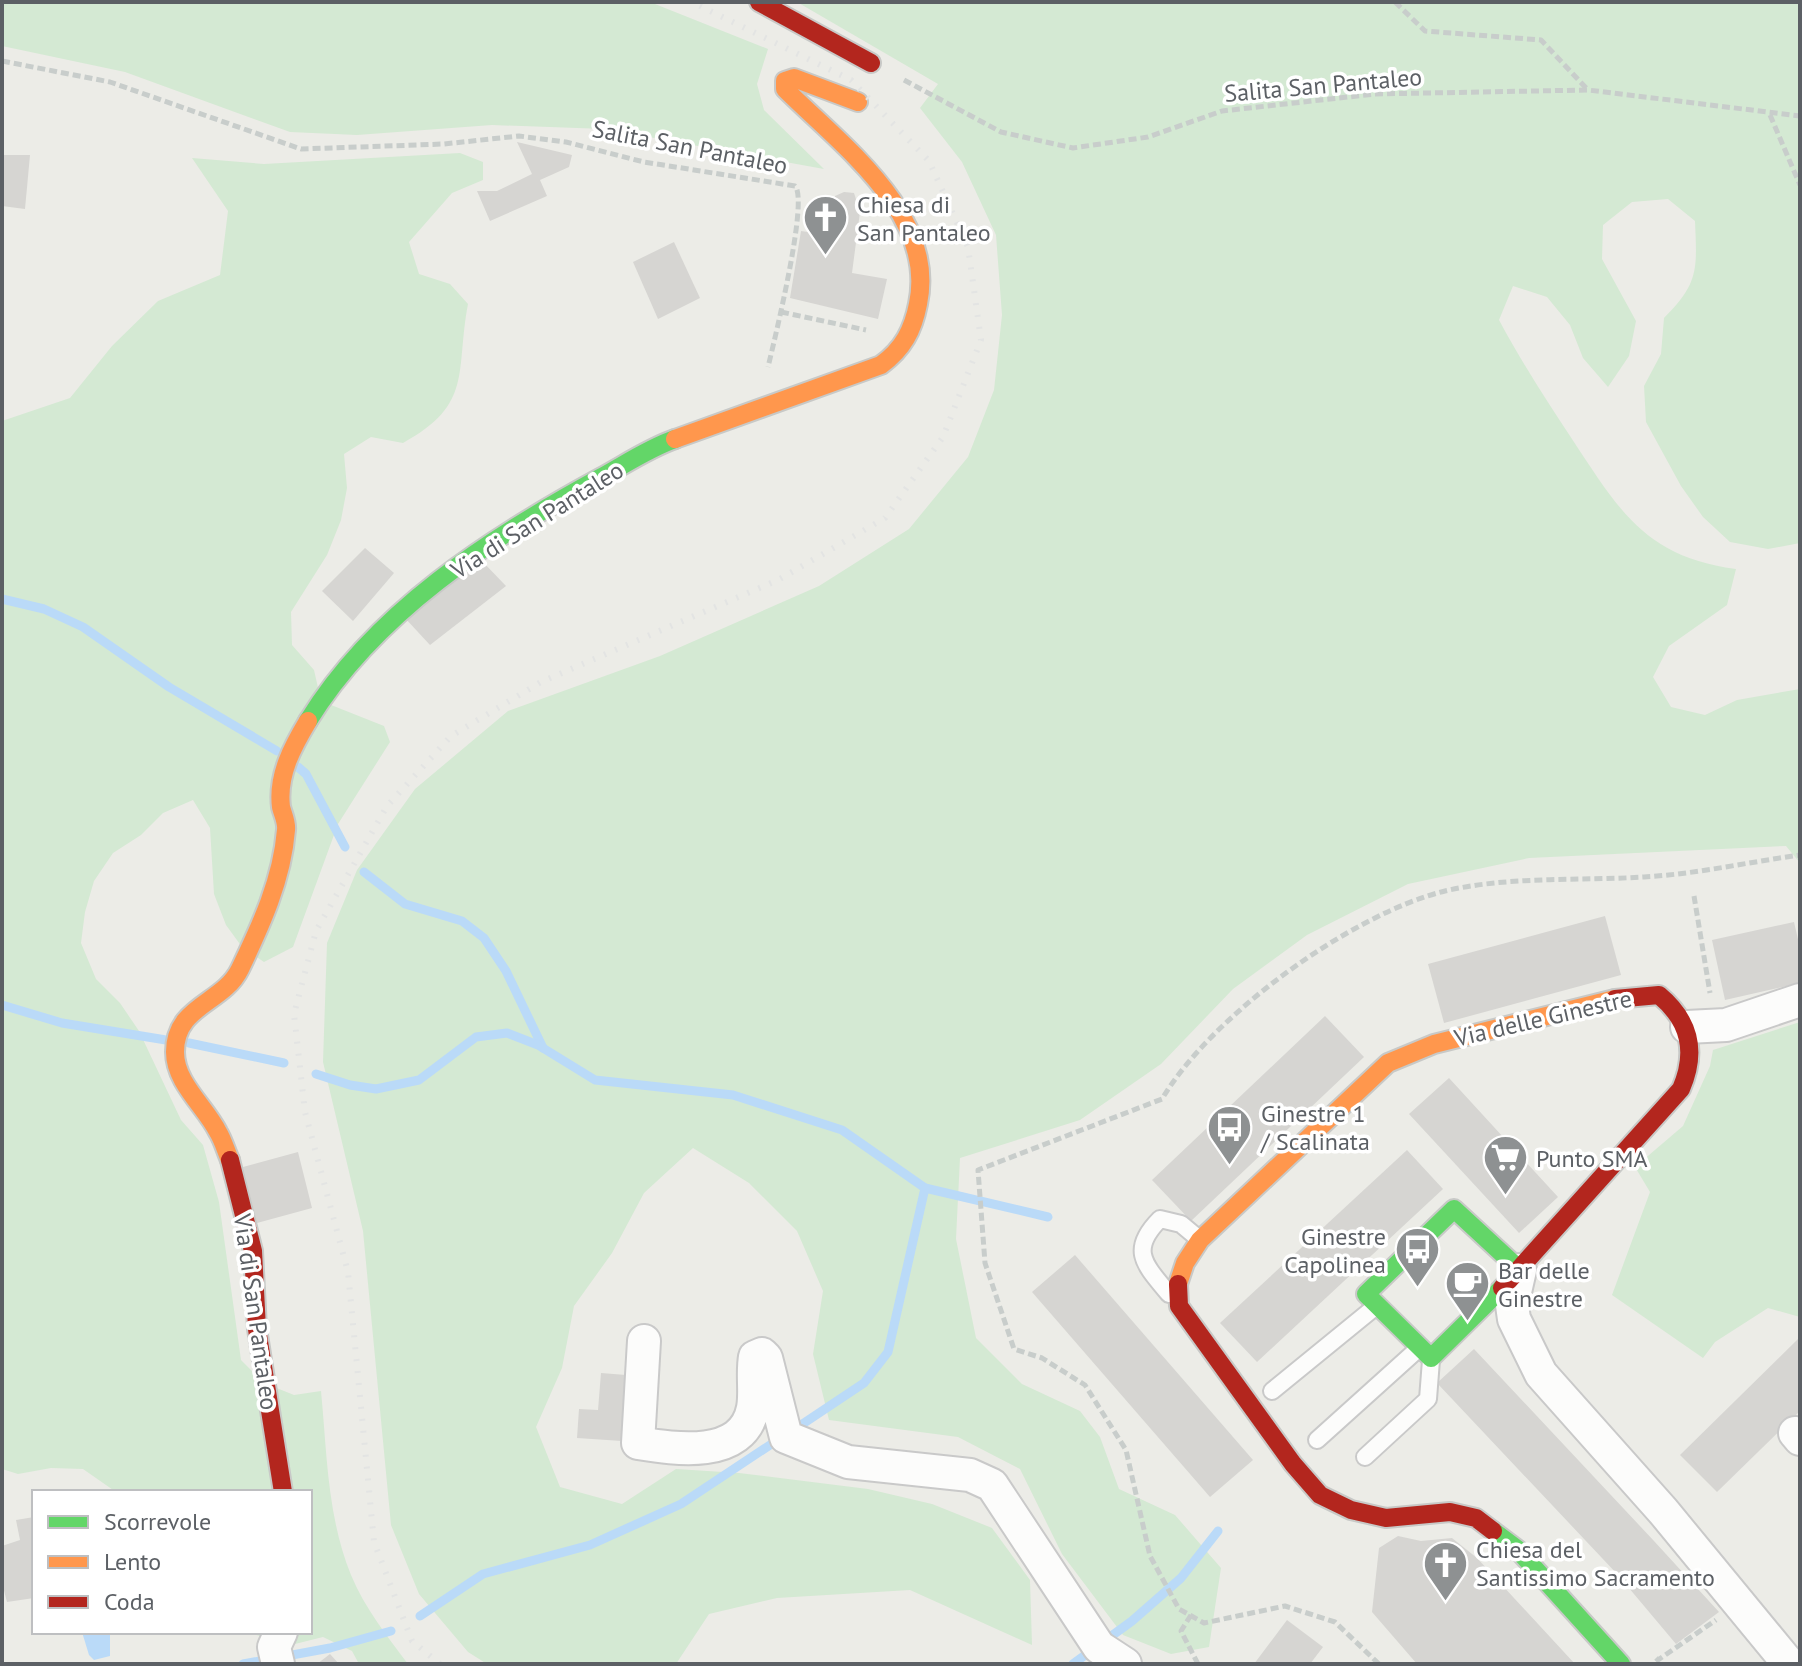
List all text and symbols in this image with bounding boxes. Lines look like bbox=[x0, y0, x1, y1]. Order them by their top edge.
street label: Salita San Pantaleo bbox=[1223, 61, 1423, 109]
street label: Salita San Pantaleo bbox=[590, 113, 790, 181]
place label: Chiesa di San Pantaleo bbox=[857, 189, 991, 248]
church icon: Chiesa di San Pantaleo bbox=[802, 194, 850, 257]
street label: Via di San Pantaleo bbox=[444, 454, 629, 586]
street label: Via delle Ginestre bbox=[1450, 983, 1635, 1054]
place label: Ginestre 1 / Scalinata bbox=[1260, 1098, 1370, 1157]
bus stop icon: Ginestre 1 / Scalinata bbox=[1206, 1103, 1254, 1166]
supermarket icon: Punto SMA bbox=[1481, 1134, 1529, 1197]
place label: Punto SMA bbox=[1536, 1143, 1648, 1174]
street label: Via di San Pantaleo bbox=[227, 1211, 285, 1412]
place label: Ginestre Capolinea bbox=[1284, 1221, 1386, 1280]
bus stop icon: Ginestre Capolinea bbox=[1393, 1226, 1441, 1289]
place label: Bar delle Ginestre bbox=[1498, 1255, 1590, 1314]
cafe icon: Bar delle Ginestre bbox=[1443, 1260, 1491, 1323]
legend bbox=[32, 1490, 312, 1634]
text: Scorrevole bbox=[104, 1506, 211, 1537]
place label: Chiesa del Santissimo Sacramento bbox=[1476, 1534, 1715, 1593]
church icon: Chiesa del Santissimo Sacramento bbox=[1421, 1539, 1469, 1602]
text: Lento bbox=[104, 1546, 161, 1577]
text: Coda bbox=[104, 1586, 155, 1617]

